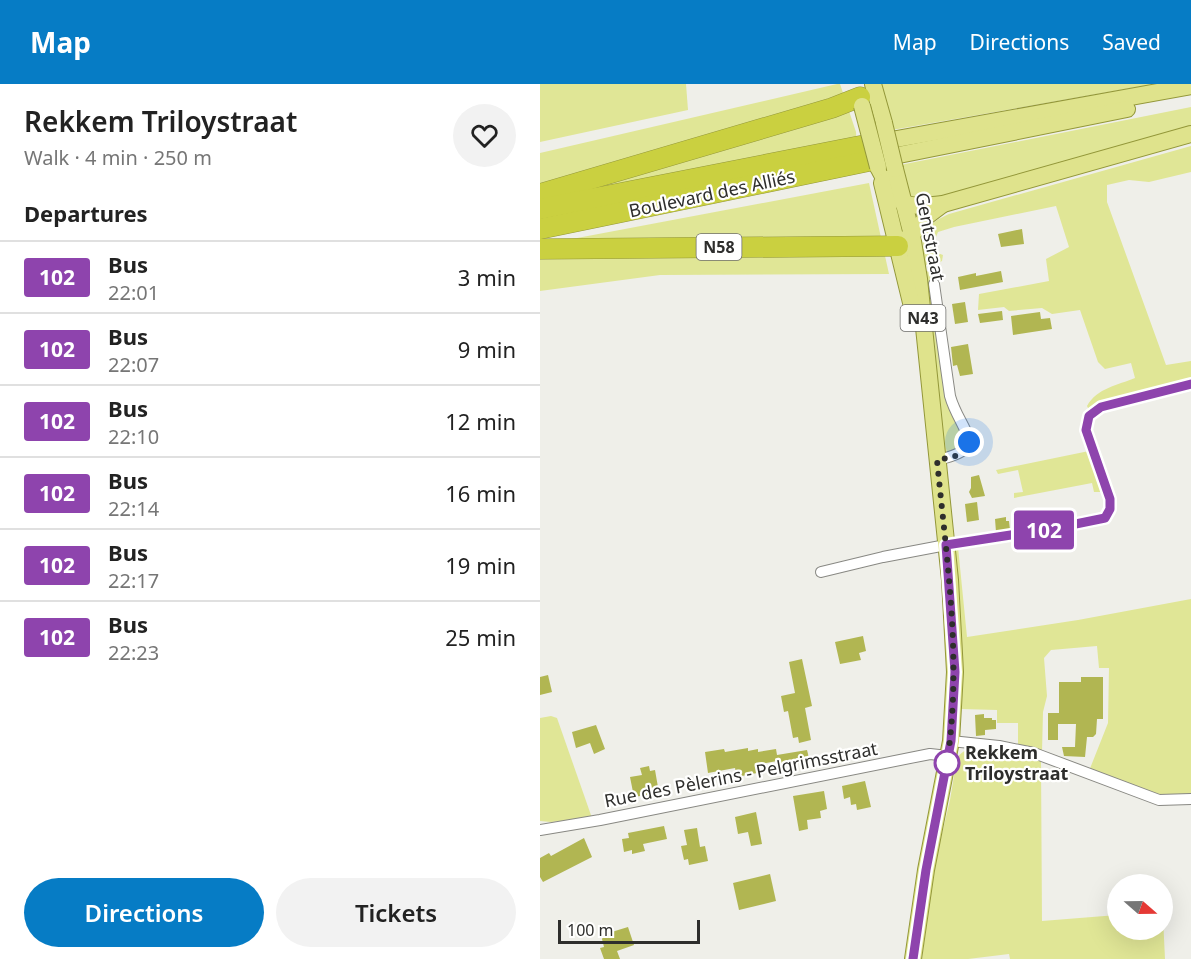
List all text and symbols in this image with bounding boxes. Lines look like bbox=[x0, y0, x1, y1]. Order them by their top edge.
text: Map bbox=[30, 23, 91, 61]
text: Map bbox=[893, 28, 937, 56]
text: Directions bbox=[970, 28, 1069, 56]
text: Saved bbox=[1102, 28, 1161, 56]
text: Rekkem Triloystraat bbox=[24, 102, 297, 140]
button: heart bbox=[453, 104, 516, 167]
text: Walk · 4 min · 250 m bbox=[24, 144, 212, 171]
street label: Boulevard des Alliés bbox=[627, 164, 797, 222]
street label: Gentstraat bbox=[911, 190, 951, 284]
text: Departures bbox=[24, 198, 148, 228]
road number: N58 bbox=[696, 234, 741, 260]
text: Bus bbox=[108, 249, 148, 279]
text: 3 min bbox=[458, 262, 516, 292]
text: 102 bbox=[39, 263, 75, 291]
text: 22:01 bbox=[108, 279, 159, 306]
road number: N43 bbox=[900, 305, 946, 331]
text: Bus bbox=[108, 321, 148, 351]
text: 9 min bbox=[458, 334, 516, 364]
text: 102 bbox=[39, 335, 75, 363]
text: 22:07 bbox=[108, 351, 159, 378]
text: Bus bbox=[108, 393, 148, 423]
text: 12 min bbox=[445, 406, 516, 436]
text: 102 bbox=[39, 407, 75, 435]
text: 22:10 bbox=[108, 423, 159, 450]
your location bbox=[954, 427, 984, 457]
text: Bus bbox=[108, 465, 148, 495]
text: 16 min bbox=[445, 478, 516, 508]
text: 102 bbox=[39, 479, 75, 507]
text: 22:14 bbox=[108, 495, 159, 522]
line badge: 102 bbox=[1010, 510, 1078, 550]
text: 102 bbox=[1026, 516, 1062, 544]
text: Bus bbox=[108, 537, 148, 567]
text: 19 min bbox=[445, 550, 516, 580]
text: 102 bbox=[39, 551, 75, 579]
text: 22:17 bbox=[108, 567, 159, 594]
text: Bus bbox=[108, 609, 148, 639]
text: 25 min bbox=[445, 622, 516, 652]
text: 102 bbox=[39, 623, 75, 651]
text: 22:23 bbox=[108, 639, 159, 666]
street label: Rue des Pèlerins - Pelgrimsstraat bbox=[602, 736, 880, 812]
place label: Rekkem Triloystraat bbox=[965, 740, 1069, 785]
marker: Rekkem Triloystraat bbox=[934, 750, 960, 776]
north arrow bbox=[1107, 874, 1173, 940]
map controls bbox=[1107, 874, 1173, 940]
button: Directions bbox=[24, 878, 264, 947]
button: Tickets bbox=[276, 878, 516, 947]
scale bar bbox=[558, 917, 700, 944]
text: 100 m bbox=[567, 919, 614, 941]

